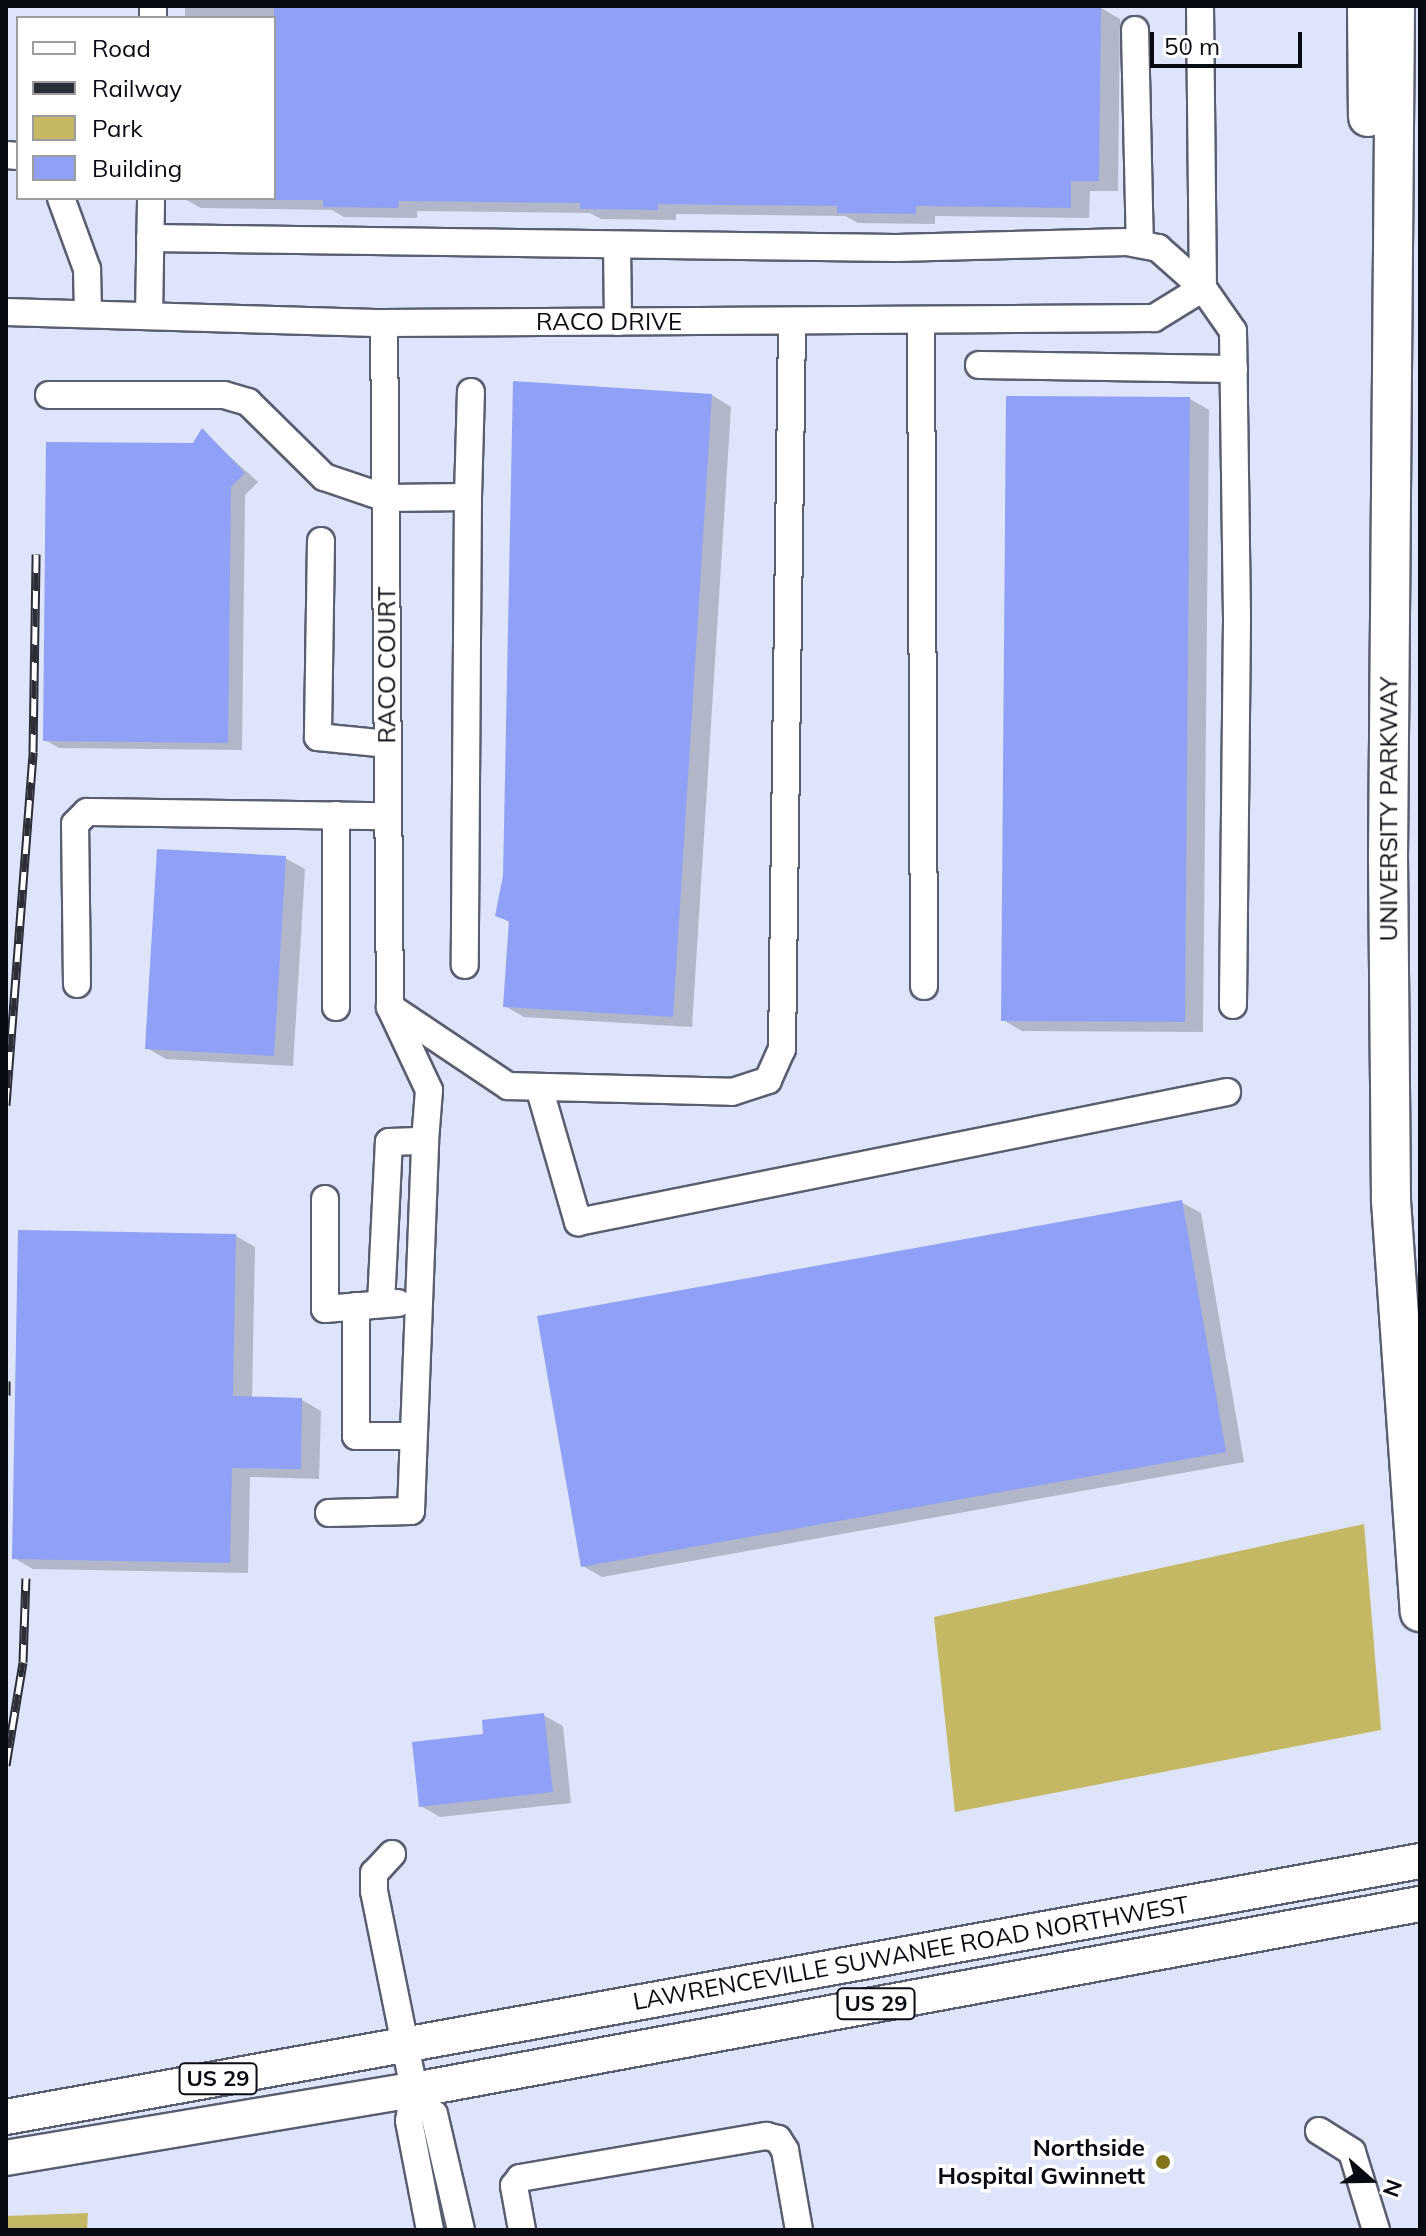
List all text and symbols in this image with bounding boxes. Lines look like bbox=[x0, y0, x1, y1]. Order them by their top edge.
legend bbox=[16, 16, 276, 200]
scale bar bbox=[1154, 16, 1306, 66]
text: 50 m bbox=[1164, 31, 1220, 61]
text: Road bbox=[92, 33, 151, 63]
text: Railway bbox=[92, 73, 182, 103]
text: Park bbox=[92, 113, 143, 143]
text: Building bbox=[92, 153, 182, 183]
street label: RACO DRIVE bbox=[536, 308, 682, 336]
street label: RACO COURT bbox=[373, 587, 401, 743]
street label: UNIVERSITY PARKWAY bbox=[1375, 677, 1403, 941]
street label: LAWRENCEVILLE SUWANEE ROAD NORTHWEST bbox=[631, 1890, 1191, 2016]
road number: US 29 bbox=[836, 1986, 916, 2022]
road number: US 29 bbox=[178, 2061, 258, 2097]
place label: Northside Hospital Gwinnett bbox=[937, 2134, 1145, 2190]
north arrow bbox=[1330, 2140, 1410, 2220]
marker: Northside Hospital Gwinnett bbox=[1152, 2151, 1174, 2173]
text: N bbox=[1377, 2176, 1409, 2201]

